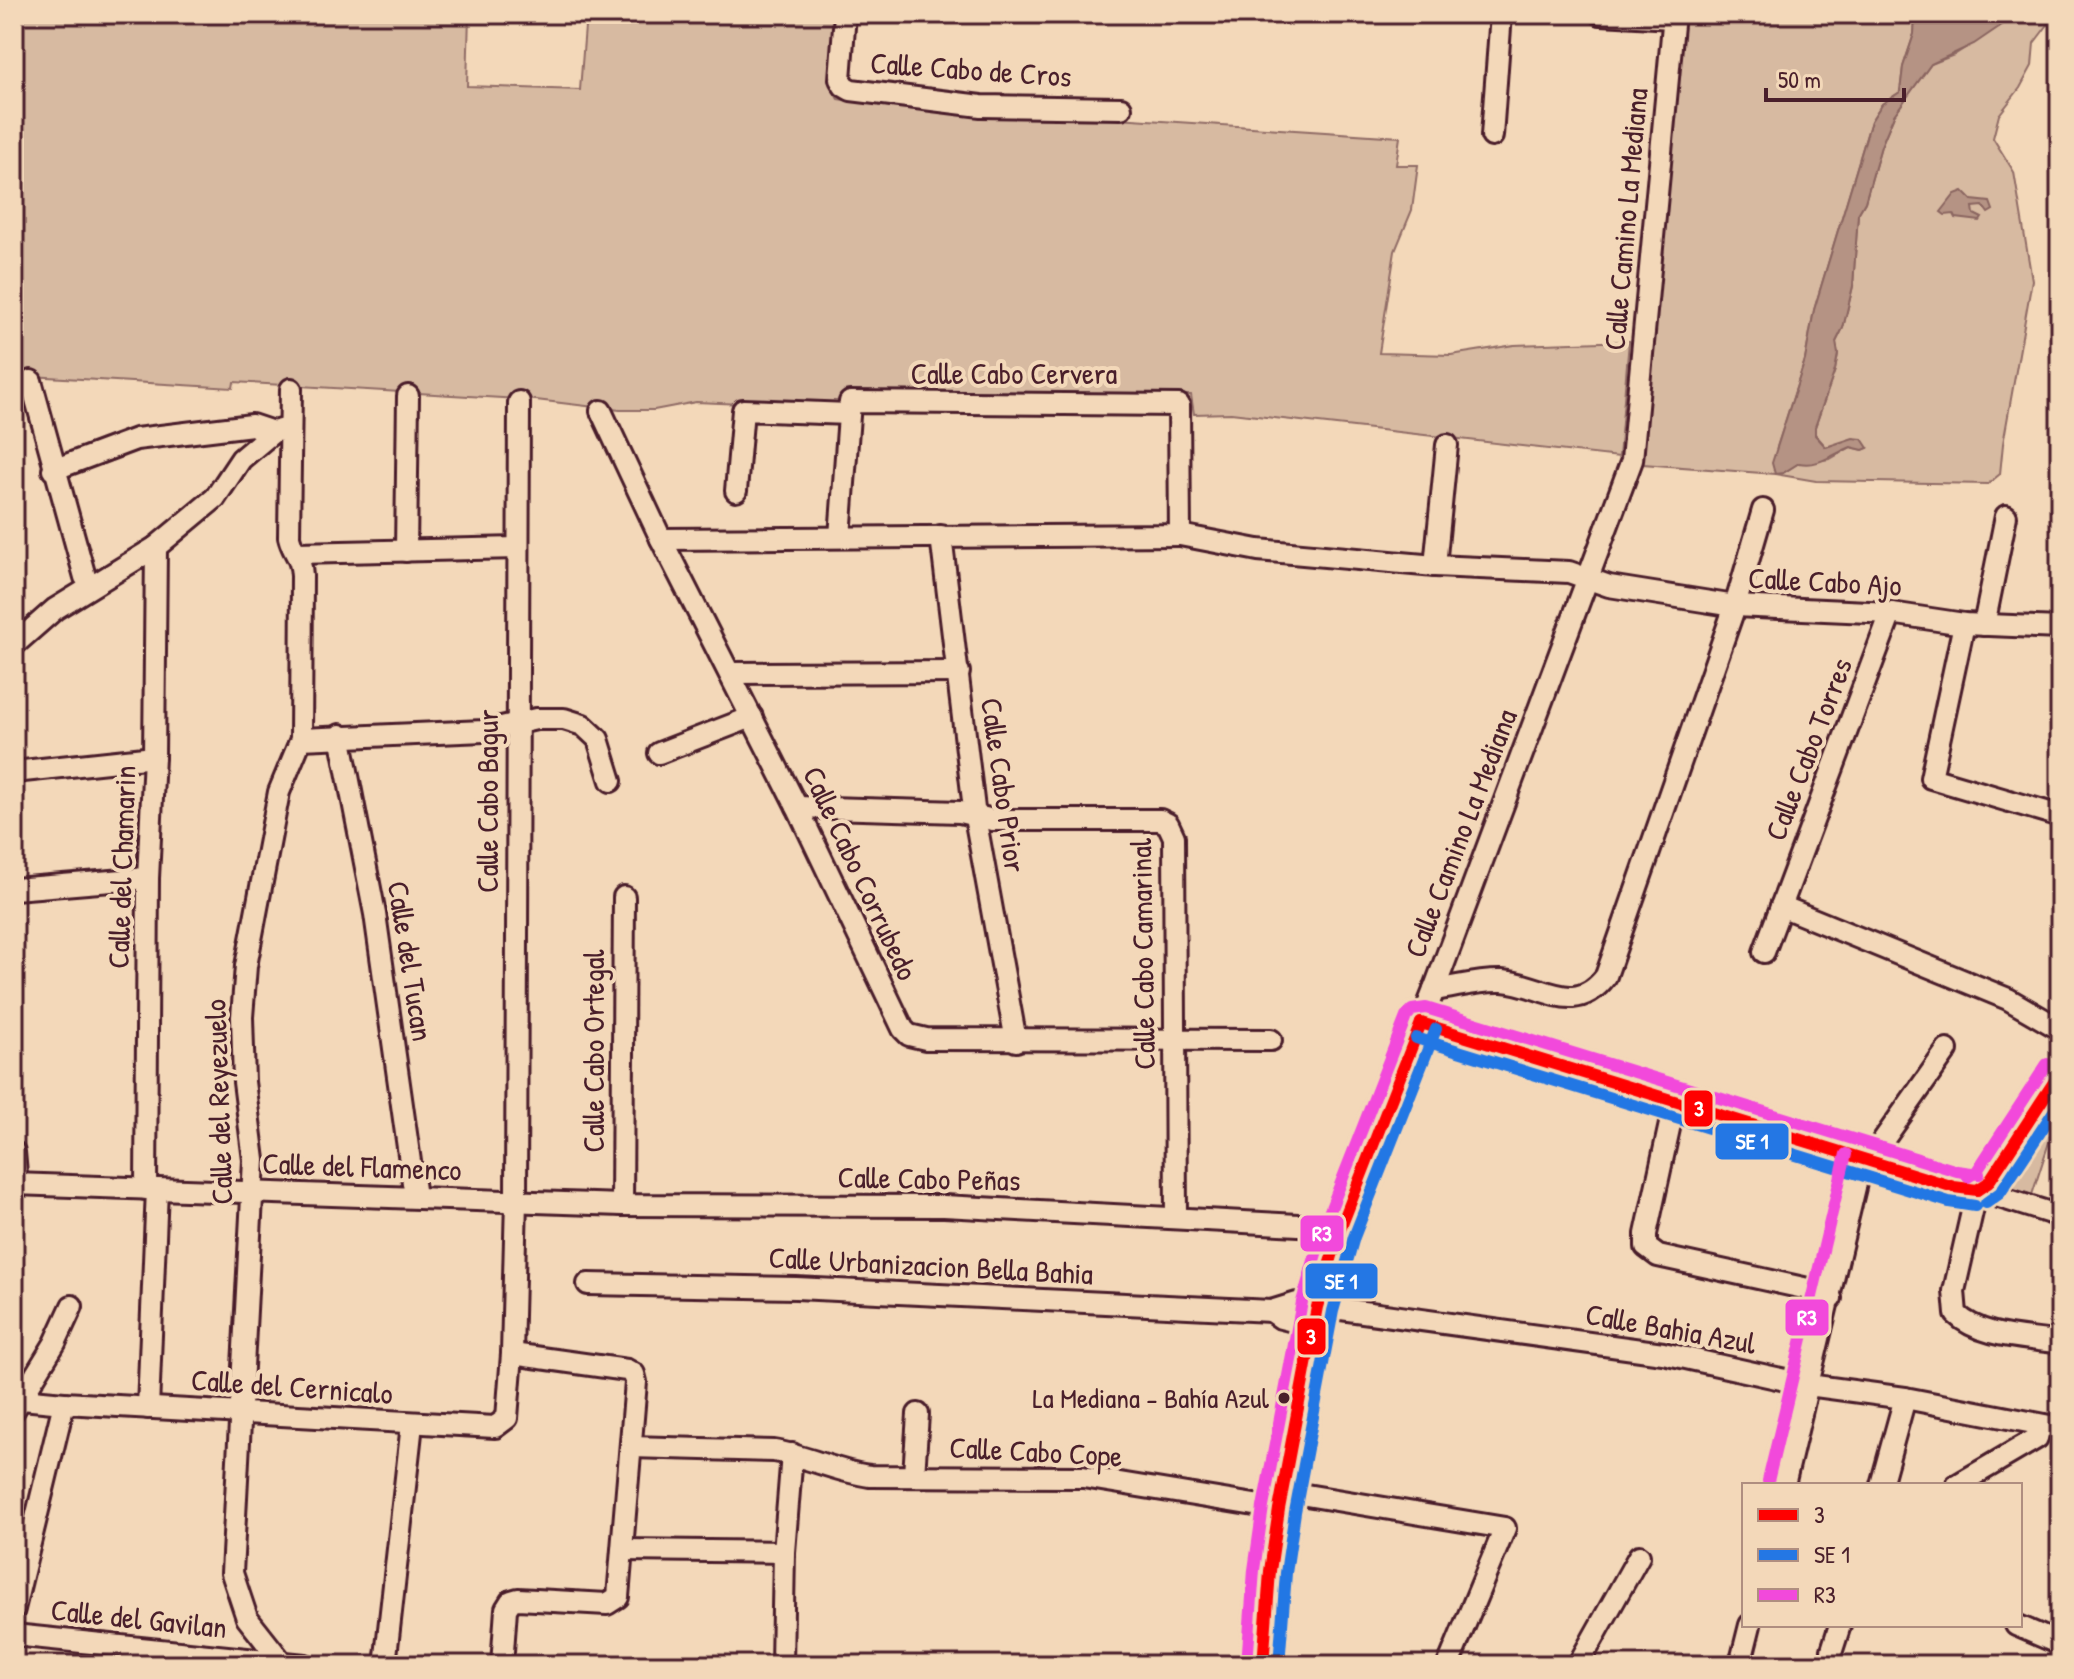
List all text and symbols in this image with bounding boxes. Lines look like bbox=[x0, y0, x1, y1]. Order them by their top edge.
street label: Calle Cabo de Cros bbox=[869, 42, 1073, 96]
scale bar bbox=[1766, 52, 1904, 102]
text: 50 m bbox=[1778, 63, 1821, 95]
street label: Calle Camino La Mediana bbox=[1594, 86, 1656, 352]
street label: Calle Cabo Cervera bbox=[911, 353, 1118, 393]
street label: Calle Cabo Ajo bbox=[1747, 557, 1903, 605]
street label: Calle Cabo Torres bbox=[1755, 652, 1861, 846]
street label: Calle Cabo Prior bbox=[972, 695, 1036, 875]
street label: Calle Camino La Mediana bbox=[1394, 703, 1526, 963]
street label: Calle Cabo Bagur bbox=[467, 709, 507, 893]
street label: Calle Cabo Corrubedo bbox=[794, 760, 928, 986]
street label: Calle del Chamarin bbox=[97, 765, 145, 969]
street label: Calle Cabo Camarinal bbox=[1120, 838, 1164, 1070]
street label: Calle del Tucan bbox=[379, 878, 443, 1044]
street label: Calle Cabo Ortegal bbox=[573, 949, 613, 1153]
street label: Calle del Reyezuelo bbox=[194, 999, 242, 1205]
line badge: 3 bbox=[1683, 1089, 1714, 1128]
text: 3 bbox=[1694, 1093, 1704, 1123]
line badge: SE 1 bbox=[1714, 1122, 1790, 1161]
text: SE 1 bbox=[1736, 1126, 1768, 1156]
street label: Calle del Flamenco bbox=[262, 1143, 462, 1189]
street label: Calle Cabo Peñas bbox=[837, 1156, 1021, 1200]
line badge: R3 bbox=[1299, 1214, 1345, 1253]
text: R3 bbox=[1312, 1218, 1332, 1248]
street label: Calle Urbanizacion Bella Bahia bbox=[768, 1237, 1094, 1293]
line badge: SE 1 bbox=[1304, 1262, 1379, 1300]
text: SE 1 bbox=[1325, 1266, 1357, 1296]
street label: Calle Bahia Azul bbox=[1583, 1293, 1759, 1363]
line badge: R3 bbox=[1784, 1298, 1830, 1337]
text: R3 bbox=[1797, 1302, 1817, 1332]
line badge: 3 bbox=[1296, 1317, 1327, 1356]
text: 3 bbox=[1306, 1321, 1316, 1351]
street label: Calle del Cernicalo bbox=[190, 1359, 394, 1413]
place label: La Mediana - Bahía Azul bbox=[1032, 1379, 1270, 1417]
marker: La Mediana - Bahía Azul bbox=[1276, 1390, 1292, 1406]
street label: Calle Cabo Cope bbox=[949, 1427, 1123, 1475]
legend bbox=[1742, 1483, 2022, 1627]
text: 3 bbox=[1814, 1498, 1825, 1530]
text: SE 1 bbox=[1814, 1538, 1850, 1570]
text: R3 bbox=[1814, 1578, 1836, 1610]
street label: Calle del Gavilan bbox=[49, 1589, 229, 1647]

